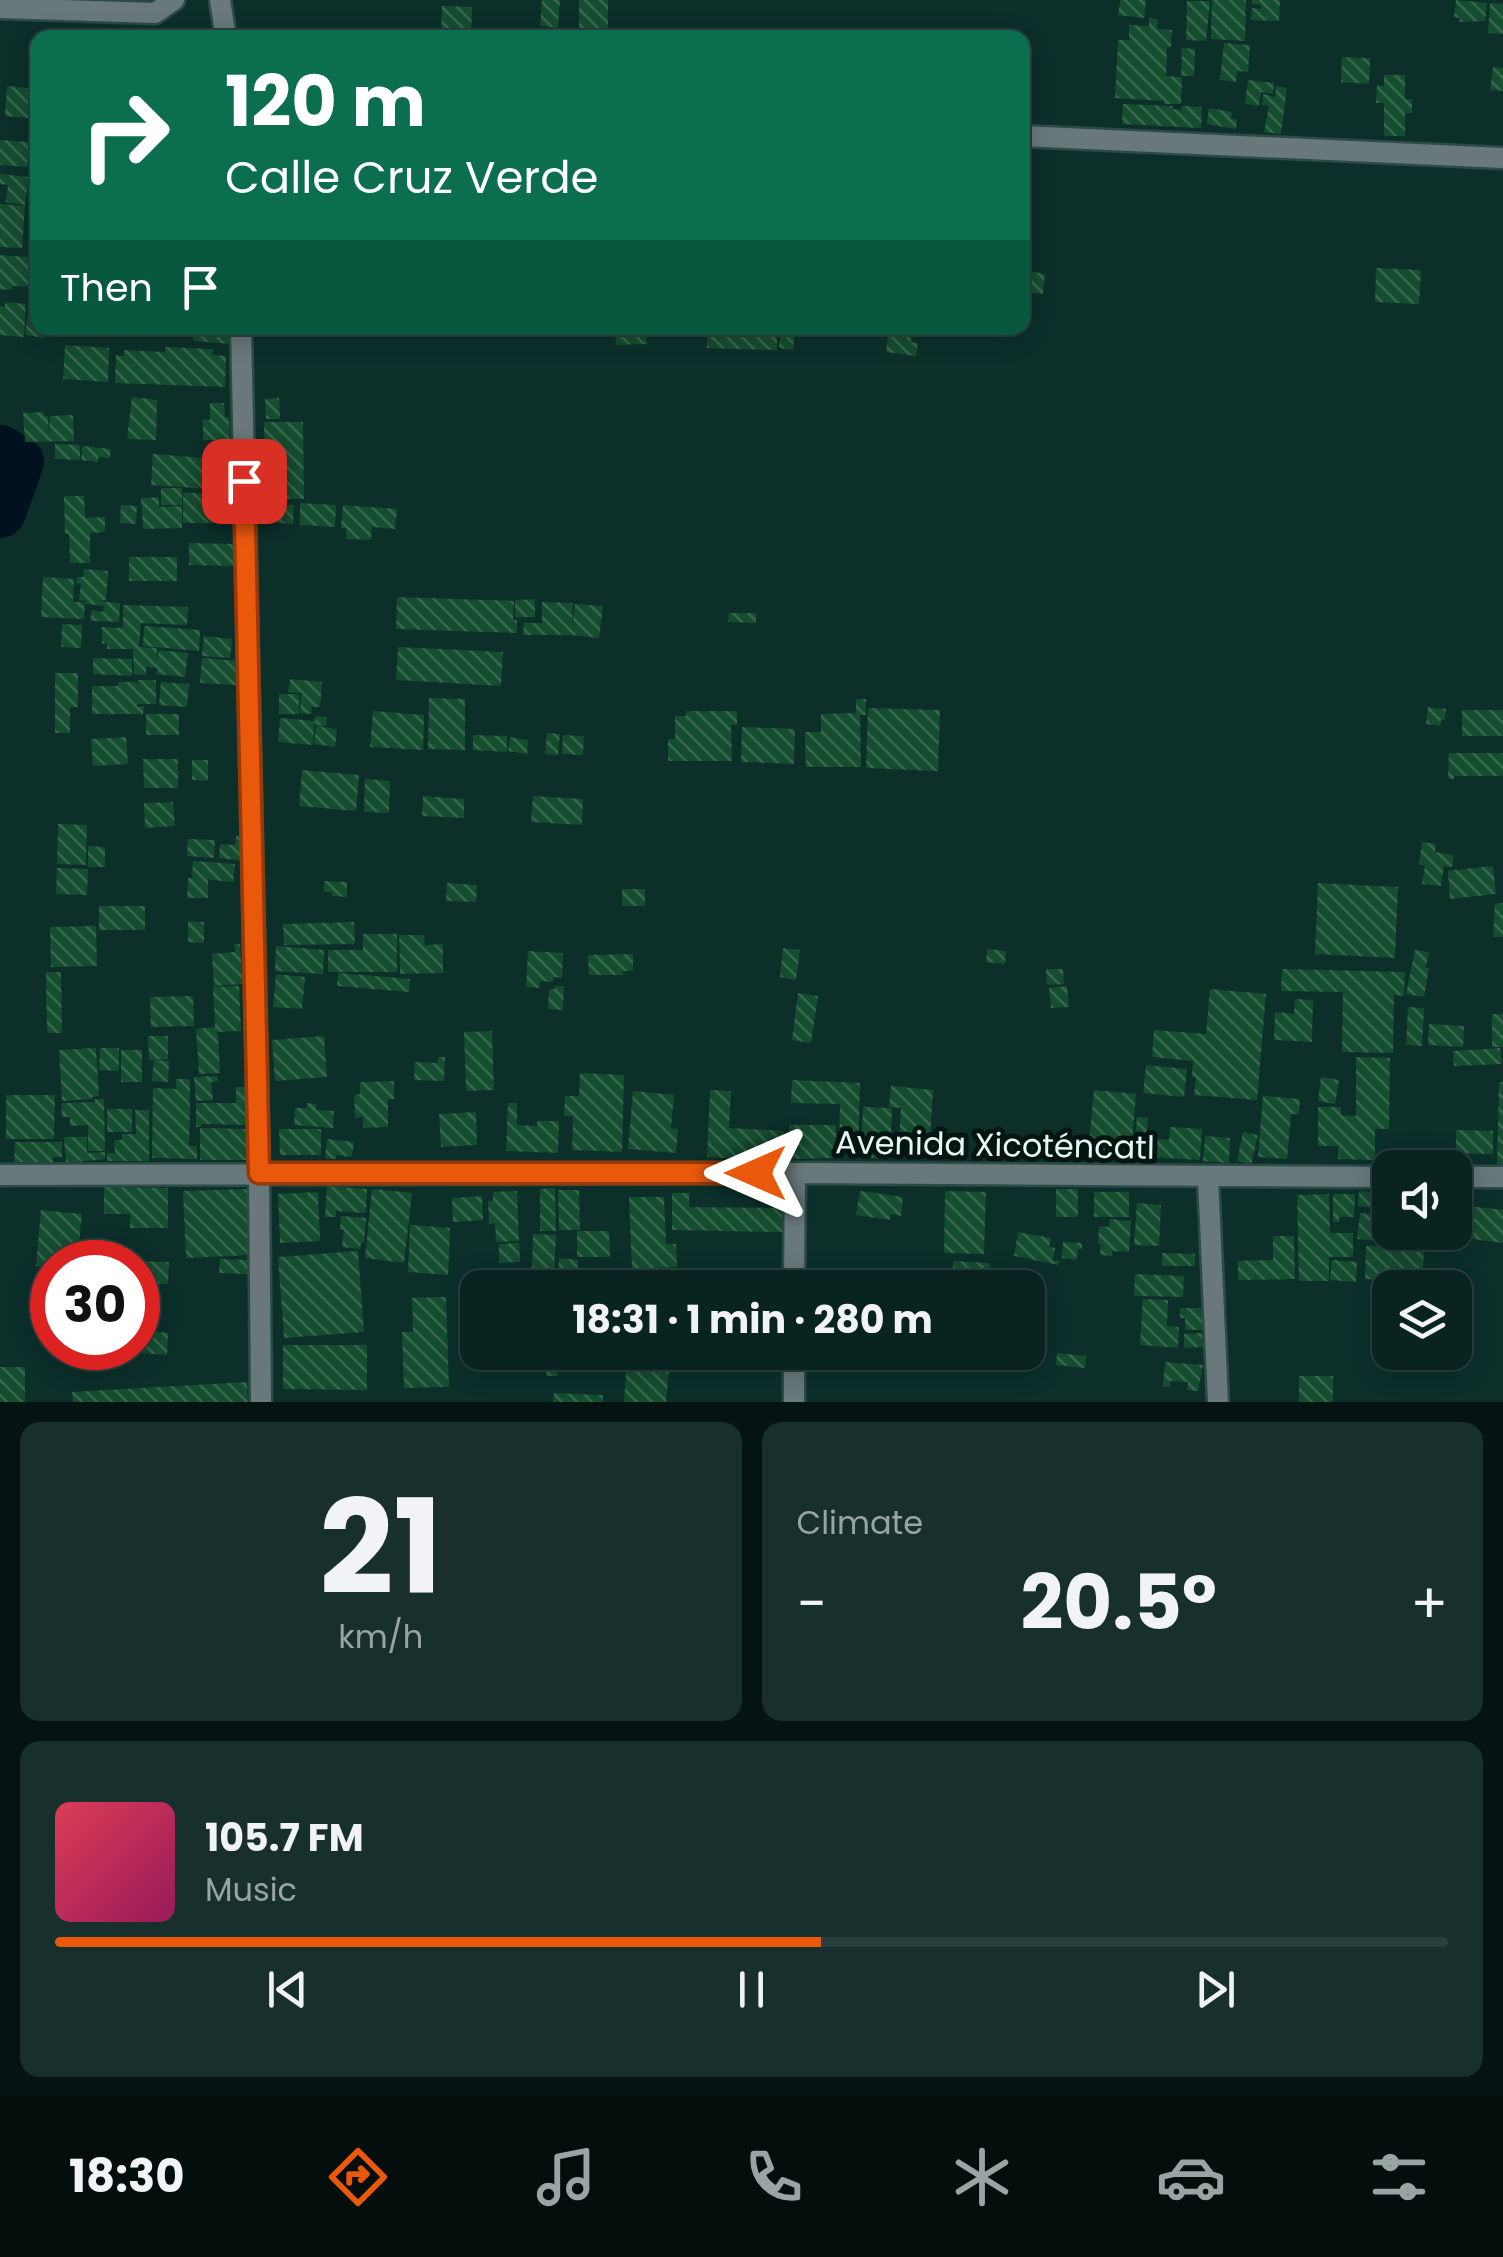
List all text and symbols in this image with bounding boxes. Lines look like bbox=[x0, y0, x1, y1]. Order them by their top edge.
text: 120 m bbox=[225, 52, 426, 151]
icon: right bbox=[60, 70, 190, 200]
text: Calle Cruz Verde bbox=[225, 146, 598, 209]
icon: arrive bbox=[173, 260, 228, 315]
text: Then bbox=[60, 261, 153, 314]
pin bbox=[202, 439, 287, 524]
icon: arrive bbox=[217, 454, 272, 509]
street label: Avenida Xicoténcatl bbox=[835, 1119, 1155, 1170]
position arrow bbox=[704, 1121, 808, 1225]
map controls bbox=[1372, 1150, 1472, 1370]
button: sound bbox=[1372, 1150, 1472, 1250]
speed limit sign: 30 bbox=[30, 1240, 160, 1370]
button: layers bbox=[1372, 1270, 1472, 1370]
text: 18:31 · 1 min · 280 m bbox=[572, 1293, 933, 1346]
text: 21 bbox=[319, 1456, 442, 1639]
text: Climate bbox=[797, 1500, 923, 1545]
text: 20.5° bbox=[1020, 1550, 1217, 1655]
text: − bbox=[797, 1565, 827, 1642]
text: + bbox=[1410, 1565, 1448, 1642]
text: km/h bbox=[338, 1614, 423, 1659]
text: 105.7 FM bbox=[205, 1811, 364, 1864]
text: Music bbox=[205, 1867, 297, 1912]
icon: previous bbox=[260, 1962, 315, 2017]
icon: pause bbox=[724, 1962, 779, 2017]
icon: next bbox=[1188, 1962, 1243, 2017]
icon: directions bbox=[323, 2142, 393, 2212]
icon: music bbox=[531, 2142, 601, 2212]
icon: phone bbox=[739, 2142, 809, 2212]
icon: climate bbox=[947, 2142, 1017, 2212]
icon: car bbox=[1156, 2142, 1226, 2212]
icon: filters bbox=[1364, 2142, 1434, 2212]
text: 18:30 bbox=[69, 2145, 185, 2208]

